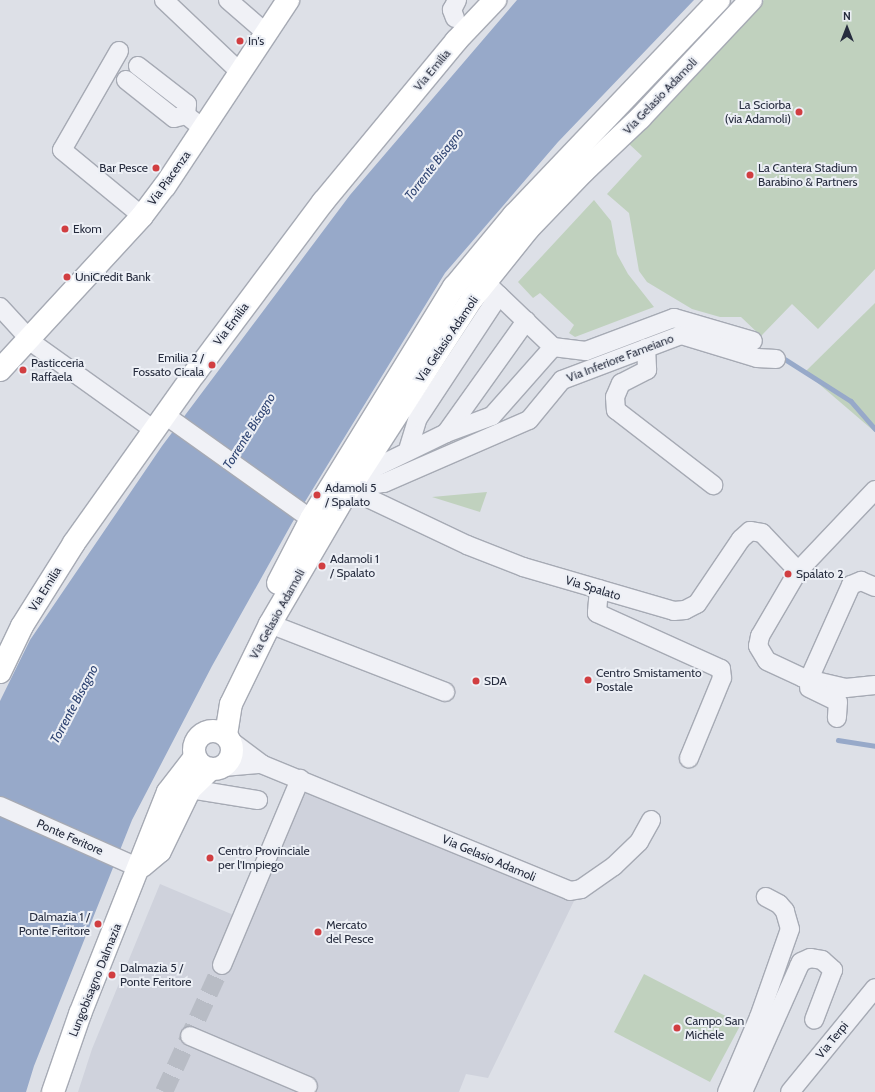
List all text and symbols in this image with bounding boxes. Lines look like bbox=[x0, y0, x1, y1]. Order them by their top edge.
north arrow bbox=[827, 8, 867, 48]
text: N bbox=[843, 9, 851, 23]
place label: In's bbox=[248, 34, 264, 48]
marker: In's bbox=[235, 36, 245, 46]
street label: Via Emilia bbox=[411, 46, 453, 94]
street label: Via Gelasio Adamoli bbox=[620, 55, 700, 137]
place label: La Sciorba (via Adamoli) bbox=[725, 98, 791, 126]
marker: La Sciorba (via Adamoli) bbox=[794, 107, 804, 117]
water label: Torrente Bisagno bbox=[401, 125, 467, 203]
street label: Via Piacenza bbox=[144, 148, 194, 208]
place label: Bar Pesce bbox=[99, 161, 148, 175]
place label: La Cantera Stadium Barabino & Partners bbox=[758, 161, 858, 189]
marker: Bar Pesce bbox=[151, 163, 161, 173]
marker: La Cantera Stadium Barabino & Partners bbox=[745, 170, 755, 180]
place label: Ekom bbox=[73, 222, 102, 236]
marker: Ekom bbox=[60, 224, 70, 234]
place label: UniCredit Bank bbox=[75, 270, 151, 284]
marker: UniCredit Bank bbox=[62, 272, 72, 282]
street label: Via Gelasio Adamoli bbox=[413, 293, 481, 385]
street label: Via Emilia bbox=[210, 300, 252, 348]
street label: Via Inferiore Fameiano bbox=[564, 331, 676, 385]
place label: Emilia 2 / Fossato Cicala bbox=[133, 351, 204, 379]
place label: Pasticceria Raffaela bbox=[31, 356, 84, 384]
marker: Emilia 2 / Fossato Cicala bbox=[207, 360, 217, 370]
marker: Pasticceria Raffaela bbox=[18, 365, 28, 375]
water label: Torrente Bisagno bbox=[219, 390, 279, 472]
place label: Adamoli 5 / Spalato bbox=[325, 481, 376, 509]
marker: Adamoli 5 / Spalato bbox=[312, 490, 322, 500]
place label: Adamoli 1 / Spalato bbox=[330, 552, 379, 580]
marker: Adamoli 1 / Spalato bbox=[317, 561, 327, 571]
street label: Via Emilia bbox=[26, 564, 64, 614]
street label: Via Gelasio Adamoli bbox=[246, 567, 308, 661]
place label: Spalato 2 bbox=[796, 567, 843, 581]
marker: Spalato 2 bbox=[783, 569, 793, 579]
street label: Via Spalato bbox=[563, 573, 623, 603]
water label: Torrente Bisagno bbox=[47, 662, 101, 746]
place label: Centro Smistamento Postale bbox=[596, 666, 702, 694]
place label: SDA bbox=[484, 674, 507, 688]
marker: Centro Smistamento Postale bbox=[583, 675, 593, 685]
marker: SDA bbox=[471, 676, 481, 686]
street label: Ponte Feritore bbox=[34, 816, 106, 858]
street label: Via Gelasio Adamoli bbox=[440, 832, 538, 884]
place label: Centro Provinciale per l'Impiego bbox=[218, 844, 310, 872]
marker: Centro Provinciale per l'Impiego bbox=[205, 853, 215, 863]
place label: Dalmazia 1 / Ponte Feritore bbox=[19, 910, 90, 938]
place label: Mercato del Pesce bbox=[326, 918, 374, 946]
marker: Dalmazia 1 / Ponte Feritore bbox=[93, 919, 103, 929]
street label: Lungobisagno Dalmazia bbox=[66, 921, 124, 1039]
marker: Mercato del Pesce bbox=[313, 927, 323, 937]
place label: Dalmazia 5 / Ponte Feritore bbox=[120, 961, 191, 989]
marker: Dalmazia 5 / Ponte Feritore bbox=[107, 970, 117, 980]
place label: Campo San Michele bbox=[685, 1014, 744, 1042]
street label: Via Terpi bbox=[813, 1019, 851, 1061]
marker: Campo San Michele bbox=[672, 1023, 682, 1033]

